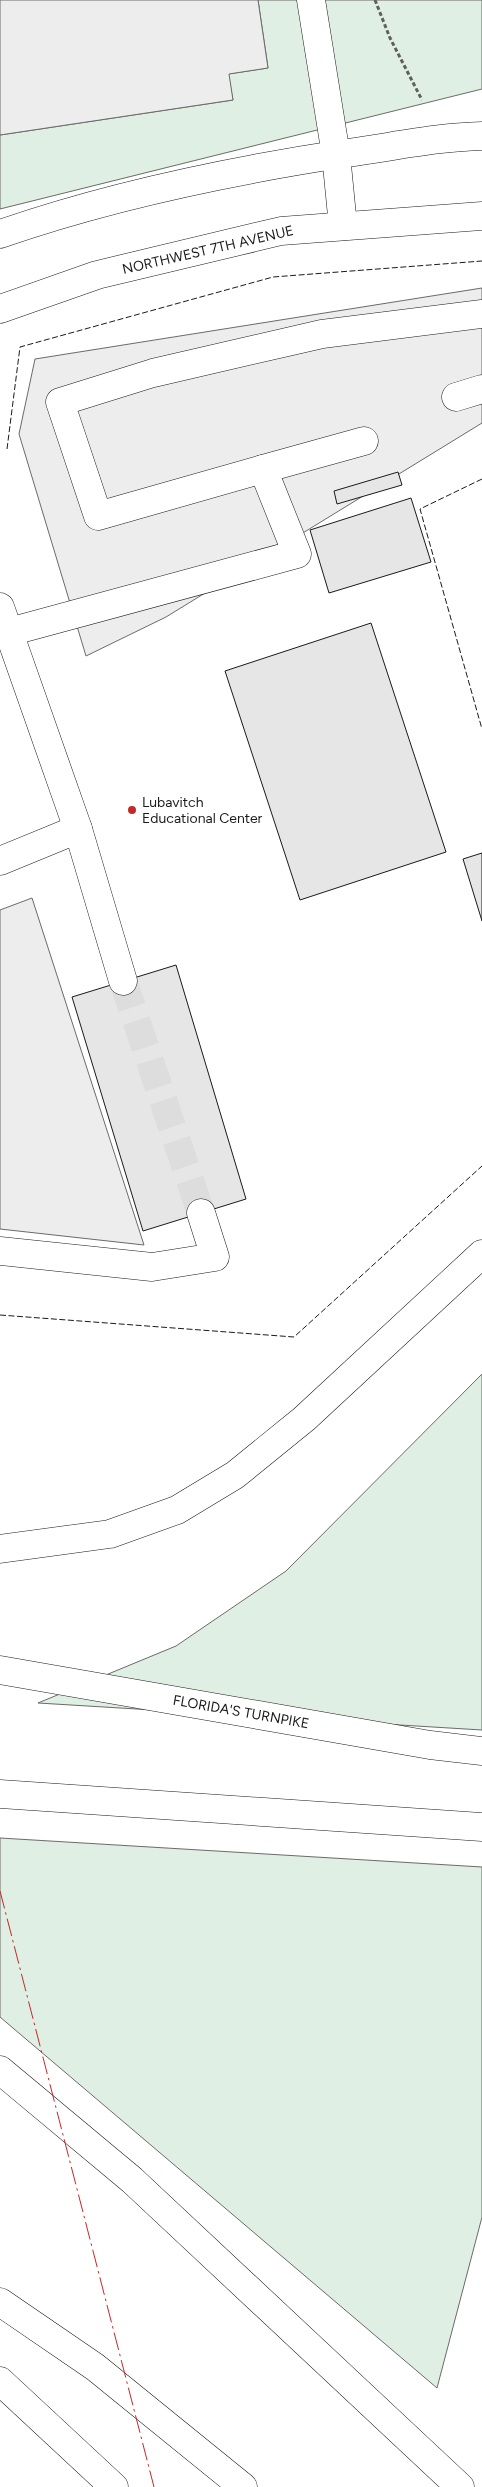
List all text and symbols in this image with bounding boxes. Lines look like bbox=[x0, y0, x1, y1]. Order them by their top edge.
street label: NORTHWEST 7TH AVENUE bbox=[121, 222, 295, 278]
place label: Lubavitch Educational Center bbox=[142, 794, 263, 827]
marker: Lubavitch Educational Center bbox=[126, 804, 138, 816]
street label: FLORIDA'S TURNPIKE bbox=[172, 1692, 310, 1732]

